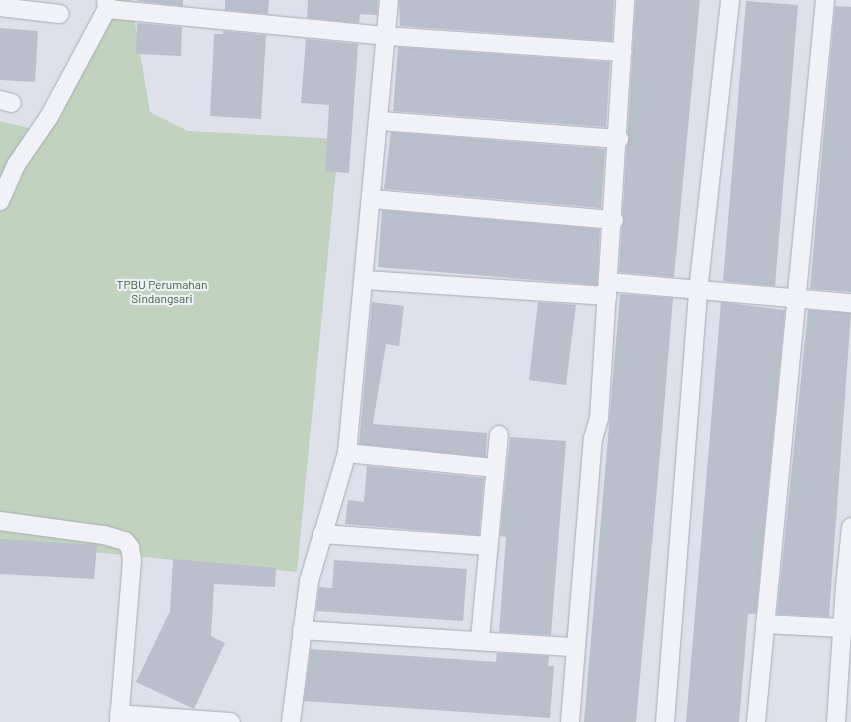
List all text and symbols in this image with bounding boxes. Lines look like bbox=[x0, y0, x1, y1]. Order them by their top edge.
park label: TPBU Perumahan Sindangsari bbox=[117, 278, 207, 306]

